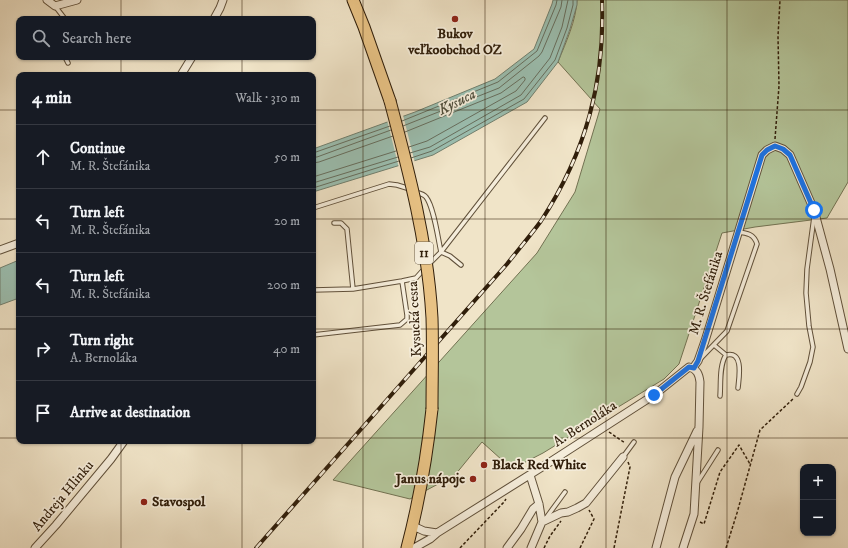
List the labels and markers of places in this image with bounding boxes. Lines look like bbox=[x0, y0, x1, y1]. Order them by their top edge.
marker: Bukov veľkoobchod OZ bbox=[450, 14, 460, 24]
place label: Bukov veľkoobchod OZ bbox=[407, 25, 502, 59]
place label: Black Red White bbox=[492, 456, 587, 474]
marker: Black Red White bbox=[479, 460, 489, 470]
place label: Janus nápoje bbox=[394, 470, 465, 488]
marker: Janus nápoje bbox=[468, 474, 478, 484]
place label: Stavospol bbox=[152, 493, 206, 511]
marker: Stavospol bbox=[139, 497, 149, 507]

